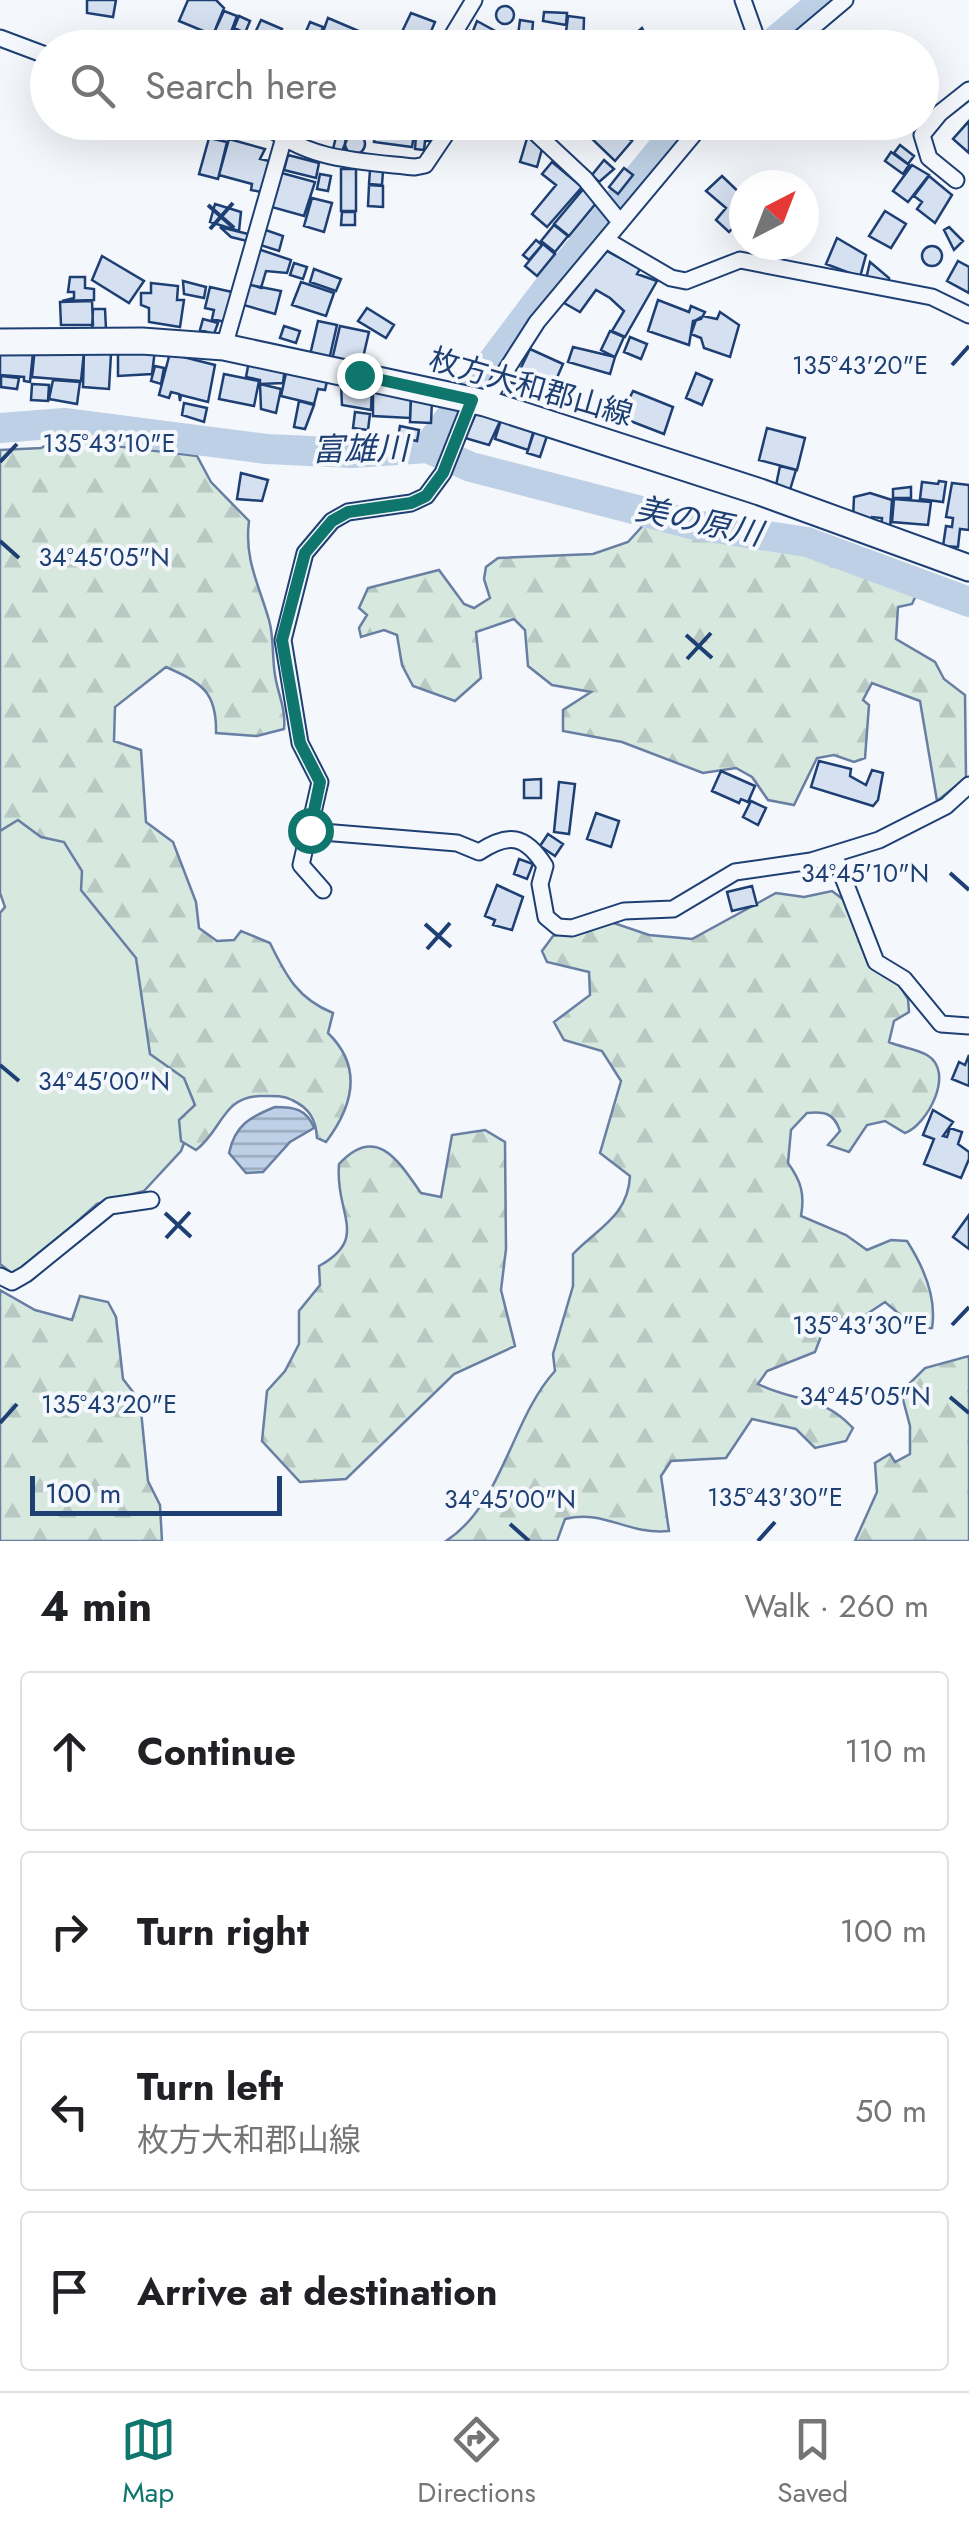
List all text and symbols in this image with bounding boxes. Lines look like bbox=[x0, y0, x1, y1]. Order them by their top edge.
search box bbox=[30, 30, 939, 140]
icon: search bbox=[65, 58, 120, 113]
text: Search here bbox=[145, 58, 337, 113]
north arrow bbox=[729, 170, 819, 260]
street label: 枚方大和郡山線 bbox=[424, 337, 638, 436]
text: 135°43'20"E bbox=[792, 347, 928, 383]
route end bbox=[337, 353, 383, 399]
text: 135°43'10"E bbox=[43, 425, 175, 461]
water label: 富雄川 bbox=[312, 425, 411, 473]
water label: 美の原川 bbox=[632, 485, 769, 557]
text: 34°45'05"N bbox=[38, 539, 170, 575]
route start bbox=[288, 808, 334, 854]
text: 34°45'10"N bbox=[801, 855, 929, 891]
text: 34°45'00"N bbox=[38, 1063, 170, 1099]
text: 135°43'30"E bbox=[792, 1307, 928, 1343]
text: 34°45'05"N bbox=[799, 1378, 931, 1414]
text: 135°43'20"E bbox=[41, 1386, 177, 1422]
scale bar bbox=[30, 1471, 282, 1516]
text: 100 m bbox=[45, 1473, 121, 1514]
text: 135°43'30"E bbox=[707, 1479, 843, 1515]
text: 34°45'00"N bbox=[444, 1481, 576, 1517]
text: 4 min bbox=[40, 1576, 152, 1637]
text: Walk · 260 m bbox=[744, 1583, 929, 1629]
icon: ahead bbox=[42, 1724, 97, 1779]
text: Continue bbox=[137, 1724, 296, 1779]
text: 110 m bbox=[844, 1728, 927, 1774]
icon: right bbox=[42, 1904, 97, 1959]
text: Turn right bbox=[137, 1904, 309, 1959]
text: 100 m bbox=[840, 1908, 927, 1954]
text: Turn left bbox=[137, 2059, 283, 2114]
icon: left bbox=[42, 2084, 97, 2139]
text: 50 m bbox=[855, 2088, 927, 2134]
text: 枚方大和郡山線 bbox=[137, 2117, 361, 2163]
icon: arrive bbox=[42, 2264, 97, 2319]
text: Arrive at destination bbox=[137, 2264, 498, 2319]
tab: Map bbox=[121, 2412, 176, 2513]
tab: Directions bbox=[417, 2412, 536, 2513]
tab: Saved bbox=[777, 2412, 848, 2513]

